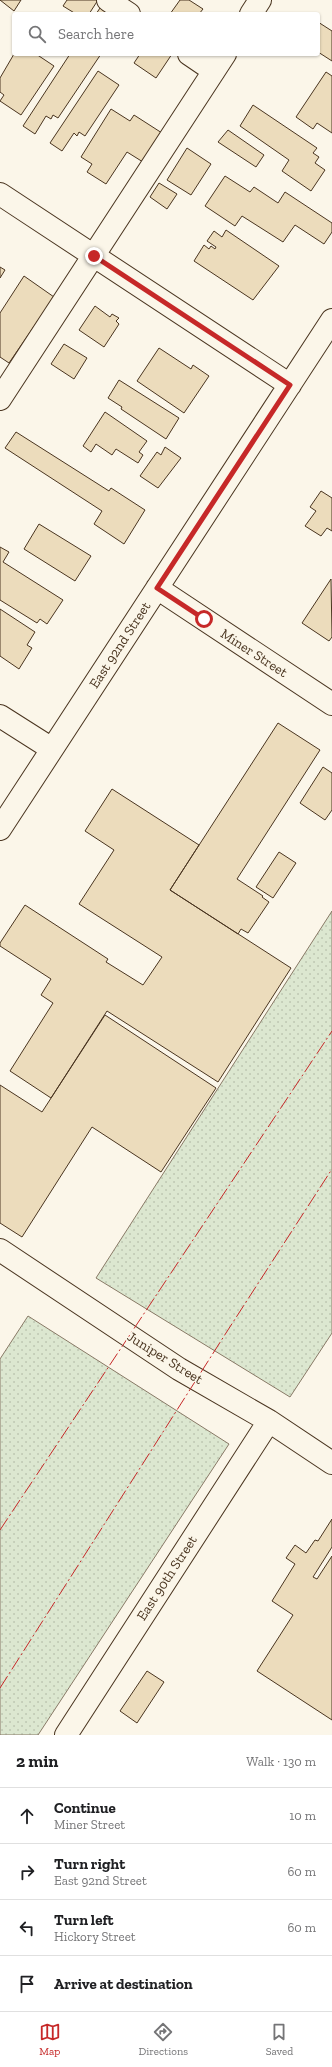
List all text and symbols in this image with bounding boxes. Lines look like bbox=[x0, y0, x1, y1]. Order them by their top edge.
search box bbox=[12, 12, 320, 56]
icon: search bbox=[26, 23, 48, 45]
text: Search here bbox=[58, 25, 134, 43]
route end bbox=[85, 247, 103, 265]
street label: East 92nd Street bbox=[86, 598, 155, 692]
route start bbox=[195, 610, 213, 628]
street label: Miner Street bbox=[217, 625, 291, 681]
street label: Juniper Street bbox=[124, 1328, 207, 1388]
street label: East 90th Street bbox=[133, 1532, 201, 1624]
text: 2 min bbox=[16, 1751, 58, 1771]
text: Walk · 130 m bbox=[246, 1754, 316, 1769]
text: Continue bbox=[54, 1799, 116, 1817]
icon: ahead bbox=[16, 1805, 38, 1827]
text: 10 m bbox=[289, 1808, 316, 1823]
text: Miner Street bbox=[54, 1817, 125, 1832]
text: Turn right bbox=[54, 1855, 125, 1873]
icon: right bbox=[16, 1861, 38, 1883]
text: 60 m bbox=[287, 1864, 316, 1879]
text: East 92nd Street bbox=[54, 1873, 147, 1888]
text: Turn left bbox=[54, 1911, 114, 1929]
icon: left bbox=[16, 1917, 38, 1939]
text: 60 m bbox=[287, 1920, 316, 1935]
text: Hickory Street bbox=[54, 1929, 136, 1944]
icon: arrive bbox=[16, 1973, 38, 1995]
text: Arrive at destination bbox=[54, 1975, 193, 1993]
tab: Map bbox=[39, 2021, 61, 2058]
tab: Directions bbox=[138, 2021, 188, 2058]
tab: Saved bbox=[266, 2021, 293, 2058]

